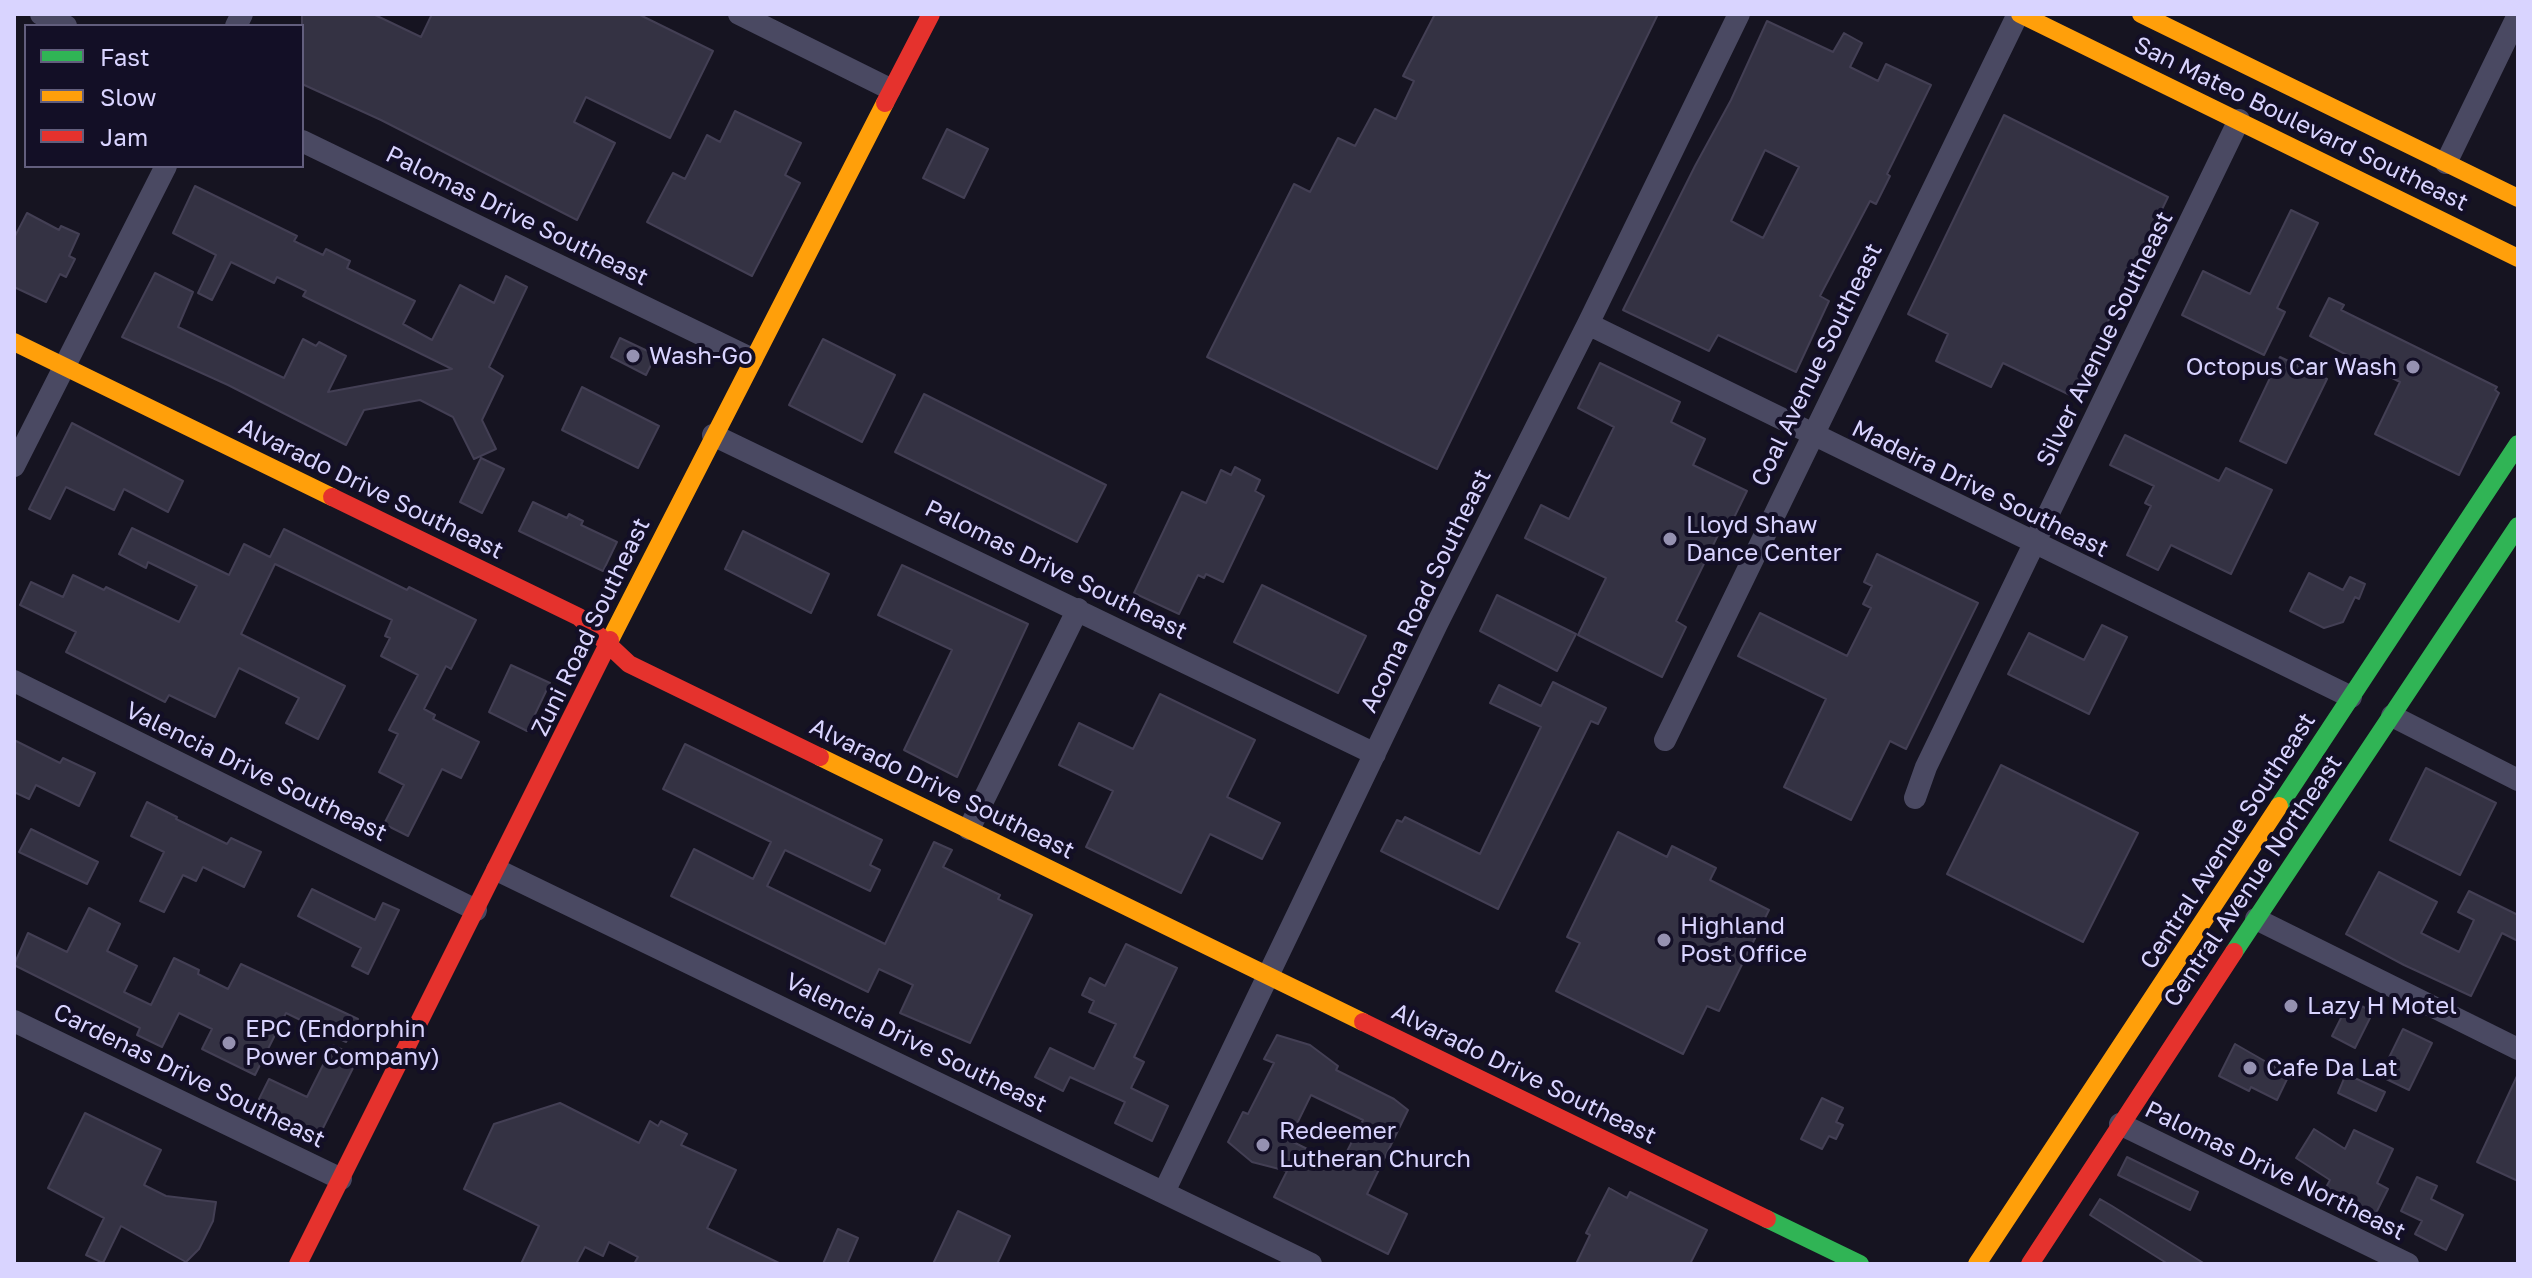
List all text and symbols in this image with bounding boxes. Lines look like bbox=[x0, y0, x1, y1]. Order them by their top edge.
legend bbox=[24, 24, 304, 168]
street label: San Mateo Boulevard Southeast bbox=[2129, 30, 2473, 218]
text: Fast bbox=[100, 42, 150, 71]
text: Slow bbox=[100, 82, 156, 111]
text: Jam bbox=[100, 122, 148, 151]
street label: Palomas Drive Southeast bbox=[381, 140, 653, 292]
street label: Silver Avenue Southeast bbox=[2031, 207, 2179, 471]
street label: Coal Avenue Southeast bbox=[1746, 239, 1888, 491]
place label: Wash-Go bbox=[649, 342, 753, 370]
marker: Wash-Go bbox=[624, 347, 642, 365]
place label: Octopus Car Wash bbox=[2186, 353, 2397, 381]
marker: Octopus Car Wash bbox=[2404, 358, 2422, 376]
street label: Alvarado Drive Southeast bbox=[234, 412, 508, 566]
street label: Madeira Drive Southeast bbox=[1847, 414, 2113, 564]
street label: Acoma Road Southeast bbox=[1354, 465, 1498, 717]
street label: Palomas Drive Southeast bbox=[920, 494, 1192, 646]
place label: Lloyd Shaw Dance Center bbox=[1686, 511, 1842, 567]
street label: Zuni Road Southeast bbox=[526, 513, 656, 741]
marker: Lloyd Shaw Dance Center bbox=[1661, 530, 1679, 548]
street label: Valencia Drive Southeast bbox=[121, 696, 391, 848]
street label: Central Avenue Southeast bbox=[2134, 707, 2322, 975]
street label: Alvarado Drive Southeast bbox=[805, 712, 1079, 866]
street label: Central Avenue Northeast bbox=[2158, 749, 2348, 1013]
place label: Highland Post Office bbox=[1680, 912, 1807, 968]
marker: Highland Post Office bbox=[1655, 931, 1673, 949]
street label: Valencia Drive Southeast bbox=[781, 967, 1051, 1119]
place label: Lazy H Motel bbox=[2307, 992, 2457, 1020]
street label: Alvarado Drive Southeast bbox=[1387, 997, 1661, 1151]
marker: Lazy H Motel bbox=[2282, 997, 2300, 1015]
street label: Cardenas Drive Southeast bbox=[48, 998, 330, 1154]
place label: EPC (Endorphin Power Company) bbox=[245, 1015, 440, 1071]
marker: EPC (Endorphin Power Company) bbox=[220, 1034, 238, 1052]
place label: Cafe Da Lat bbox=[2266, 1054, 2398, 1082]
marker: Cafe Da Lat bbox=[2241, 1059, 2259, 1077]
street label: Palomas Drive Northeast bbox=[2140, 1095, 2410, 1247]
place label: Redeemer Lutheran Church bbox=[1279, 1117, 1471, 1173]
marker: Redeemer Lutheran Church bbox=[1254, 1136, 1272, 1154]

